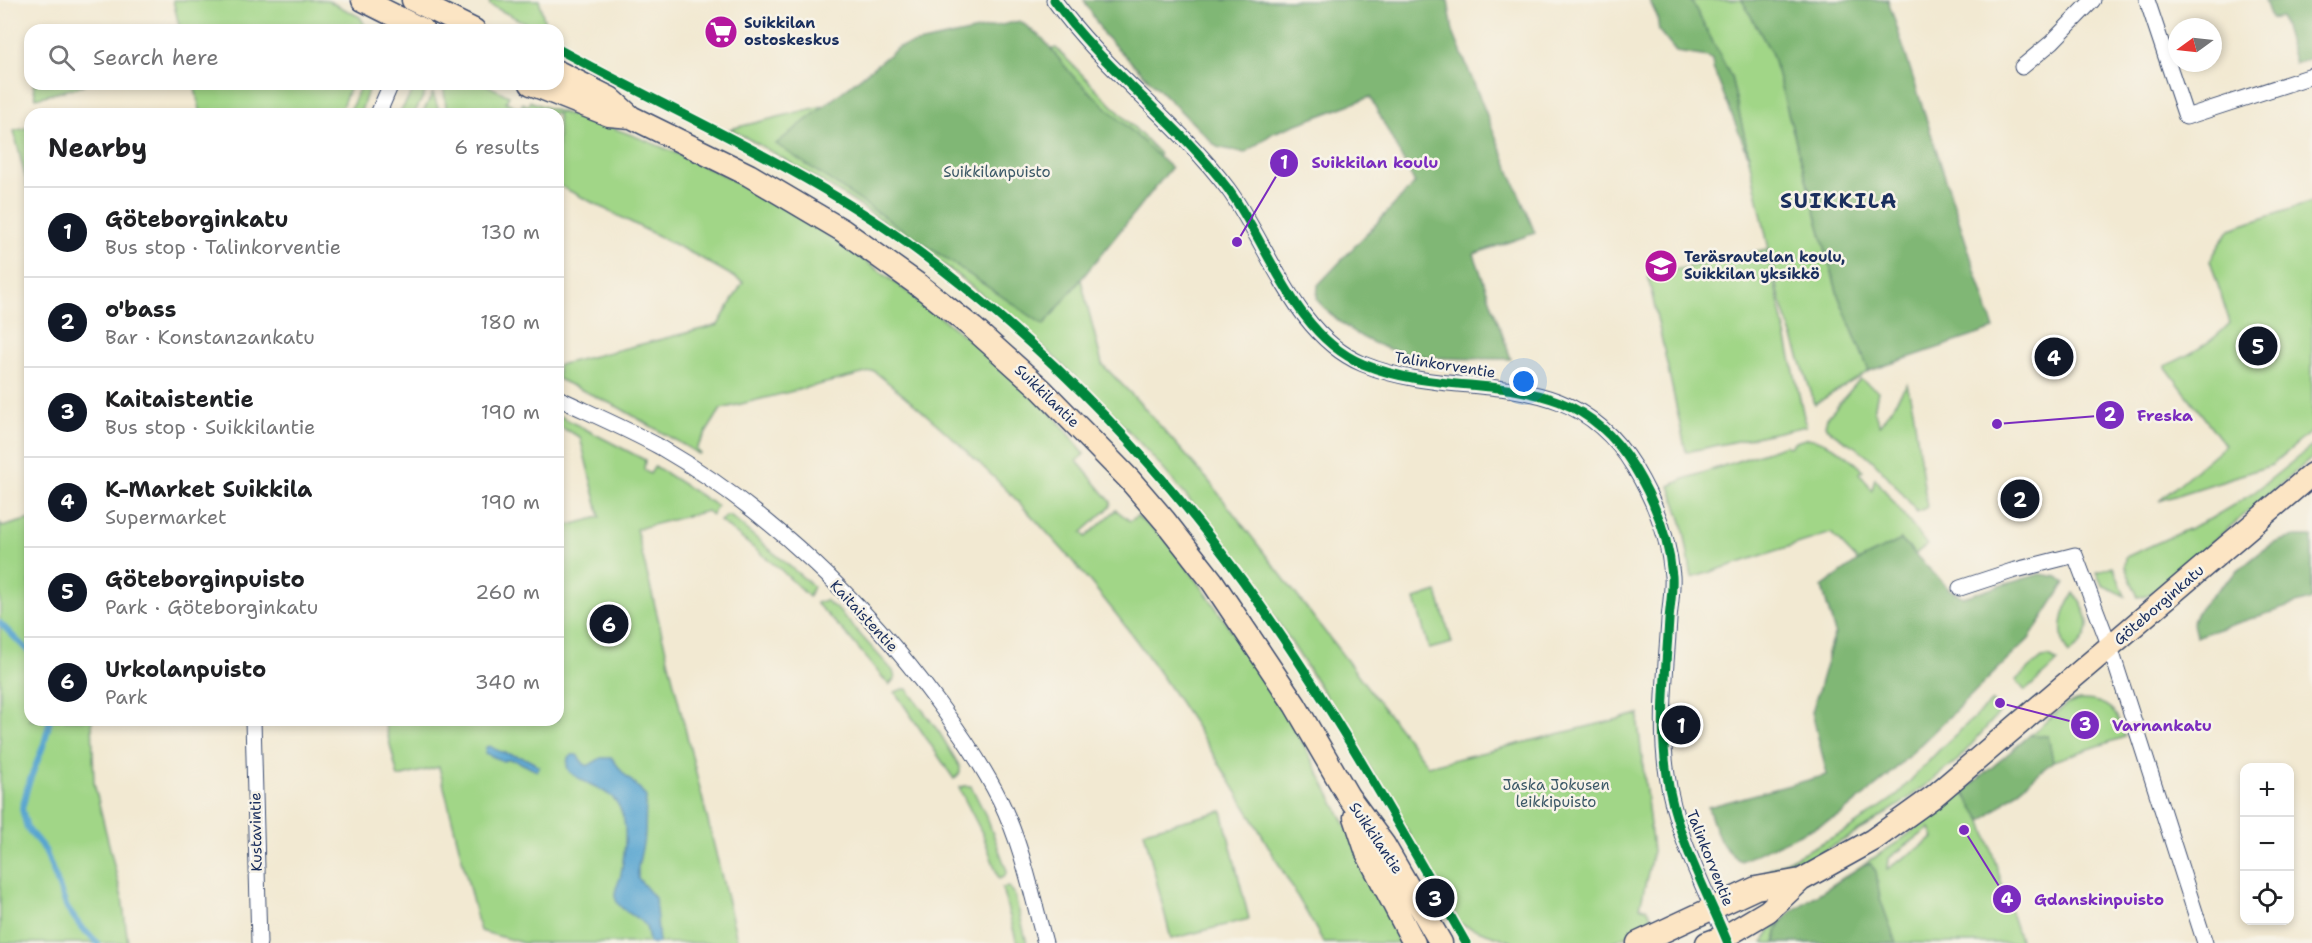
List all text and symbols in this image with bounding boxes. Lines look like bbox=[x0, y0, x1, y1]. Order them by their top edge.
place label: Suikkilan ostoskeskus bbox=[744, 13, 840, 50]
supermarket icon: Suikkilan ostoskeskus bbox=[703, 14, 739, 50]
north arrow bbox=[2168, 18, 2222, 72]
search box bbox=[24, 24, 564, 90]
icon: search bbox=[45, 41, 78, 74]
text: Search here bbox=[93, 43, 219, 72]
text: Nearby bbox=[48, 130, 147, 165]
text: 6 results bbox=[454, 134, 540, 160]
callout: Suikkilan koulu bbox=[1269, 146, 1450, 180]
text: 1 bbox=[1280, 151, 1288, 175]
text: Suikkilan koulu bbox=[1311, 152, 1439, 173]
park label: Suikkilanpuisto bbox=[943, 162, 1051, 182]
district label: SUIKKILA bbox=[1780, 187, 1898, 215]
text: Göteborginkatu bbox=[105, 205, 289, 234]
text: 1 bbox=[63, 219, 72, 245]
text: 130 m bbox=[481, 219, 540, 245]
text: Bus stop · Talinkorventie bbox=[105, 234, 341, 260]
place label: Teräsrautelan koulu, Suikkilan yksikkö bbox=[1684, 247, 1845, 284]
school or university icon: Teräsrautelan koulu, Suikkilan yksikkö bbox=[1643, 248, 1679, 284]
text: o'bass bbox=[105, 295, 176, 324]
text: 2 bbox=[61, 309, 75, 335]
text: 180 m bbox=[480, 309, 540, 335]
text: Bar · Konstanzankatu bbox=[105, 324, 315, 350]
pin: 5 bbox=[2238, 324, 2278, 368]
pin: 4 bbox=[2034, 334, 2074, 380]
street label: Talinkorventie bbox=[1393, 347, 1497, 383]
street label: Suikkilantie bbox=[1010, 360, 1084, 432]
your location bbox=[1509, 367, 1538, 396]
text: Kaitaistentie bbox=[105, 385, 254, 414]
callout: Freska bbox=[2095, 398, 2205, 432]
text: 3 bbox=[61, 399, 75, 425]
text: 190 m bbox=[481, 399, 540, 425]
text: 2 bbox=[2104, 403, 2117, 427]
text: Freska bbox=[2137, 405, 2193, 426]
text: Bus stop · Suikkilantie bbox=[105, 414, 315, 440]
text: K-Market Suikkila bbox=[105, 475, 312, 504]
pin: 2 bbox=[2000, 476, 2040, 522]
text: 4 bbox=[61, 489, 75, 515]
text: 190 m bbox=[481, 489, 540, 515]
text: Supermarket bbox=[105, 504, 227, 530]
street label: Göteborginkatu bbox=[2110, 560, 2208, 650]
text: Göteborginpuisto bbox=[105, 565, 305, 594]
street label: Kaitaistentie bbox=[825, 576, 903, 656]
text: 5 bbox=[61, 579, 74, 605]
text: 260 m bbox=[475, 579, 540, 605]
text: Park · Göteborginkatu bbox=[105, 594, 318, 620]
pin: 6 bbox=[590, 602, 628, 646]
text: Urkolanpuisto bbox=[105, 655, 266, 684]
text: 6 bbox=[61, 669, 75, 695]
text: 340 m bbox=[475, 669, 540, 695]
text: Park bbox=[105, 684, 148, 710]
pin: 1 bbox=[1662, 702, 1700, 748]
callout: Varnankatu bbox=[2070, 708, 2224, 742]
text: 3 bbox=[2079, 713, 2091, 737]
text: Varnankatu bbox=[2112, 715, 2212, 736]
map controls bbox=[2240, 763, 2294, 925]
button: + bbox=[2240, 763, 2294, 817]
park label: Jaska Jokusen leikkipuisto bbox=[1502, 775, 1610, 812]
street label: Kustavintie bbox=[245, 792, 267, 872]
street label: Suikkilantie bbox=[1345, 798, 1407, 878]
street label: Talinkorventie bbox=[1682, 807, 1738, 909]
button: − bbox=[2240, 817, 2294, 871]
button: locate bbox=[2240, 871, 2294, 925]
pin: 3 bbox=[1416, 876, 1454, 920]
callout: Gdanskinpuisto bbox=[1992, 882, 2176, 916]
text: 4 bbox=[2001, 888, 2014, 912]
text: Gdanskinpuisto bbox=[2034, 889, 2164, 910]

